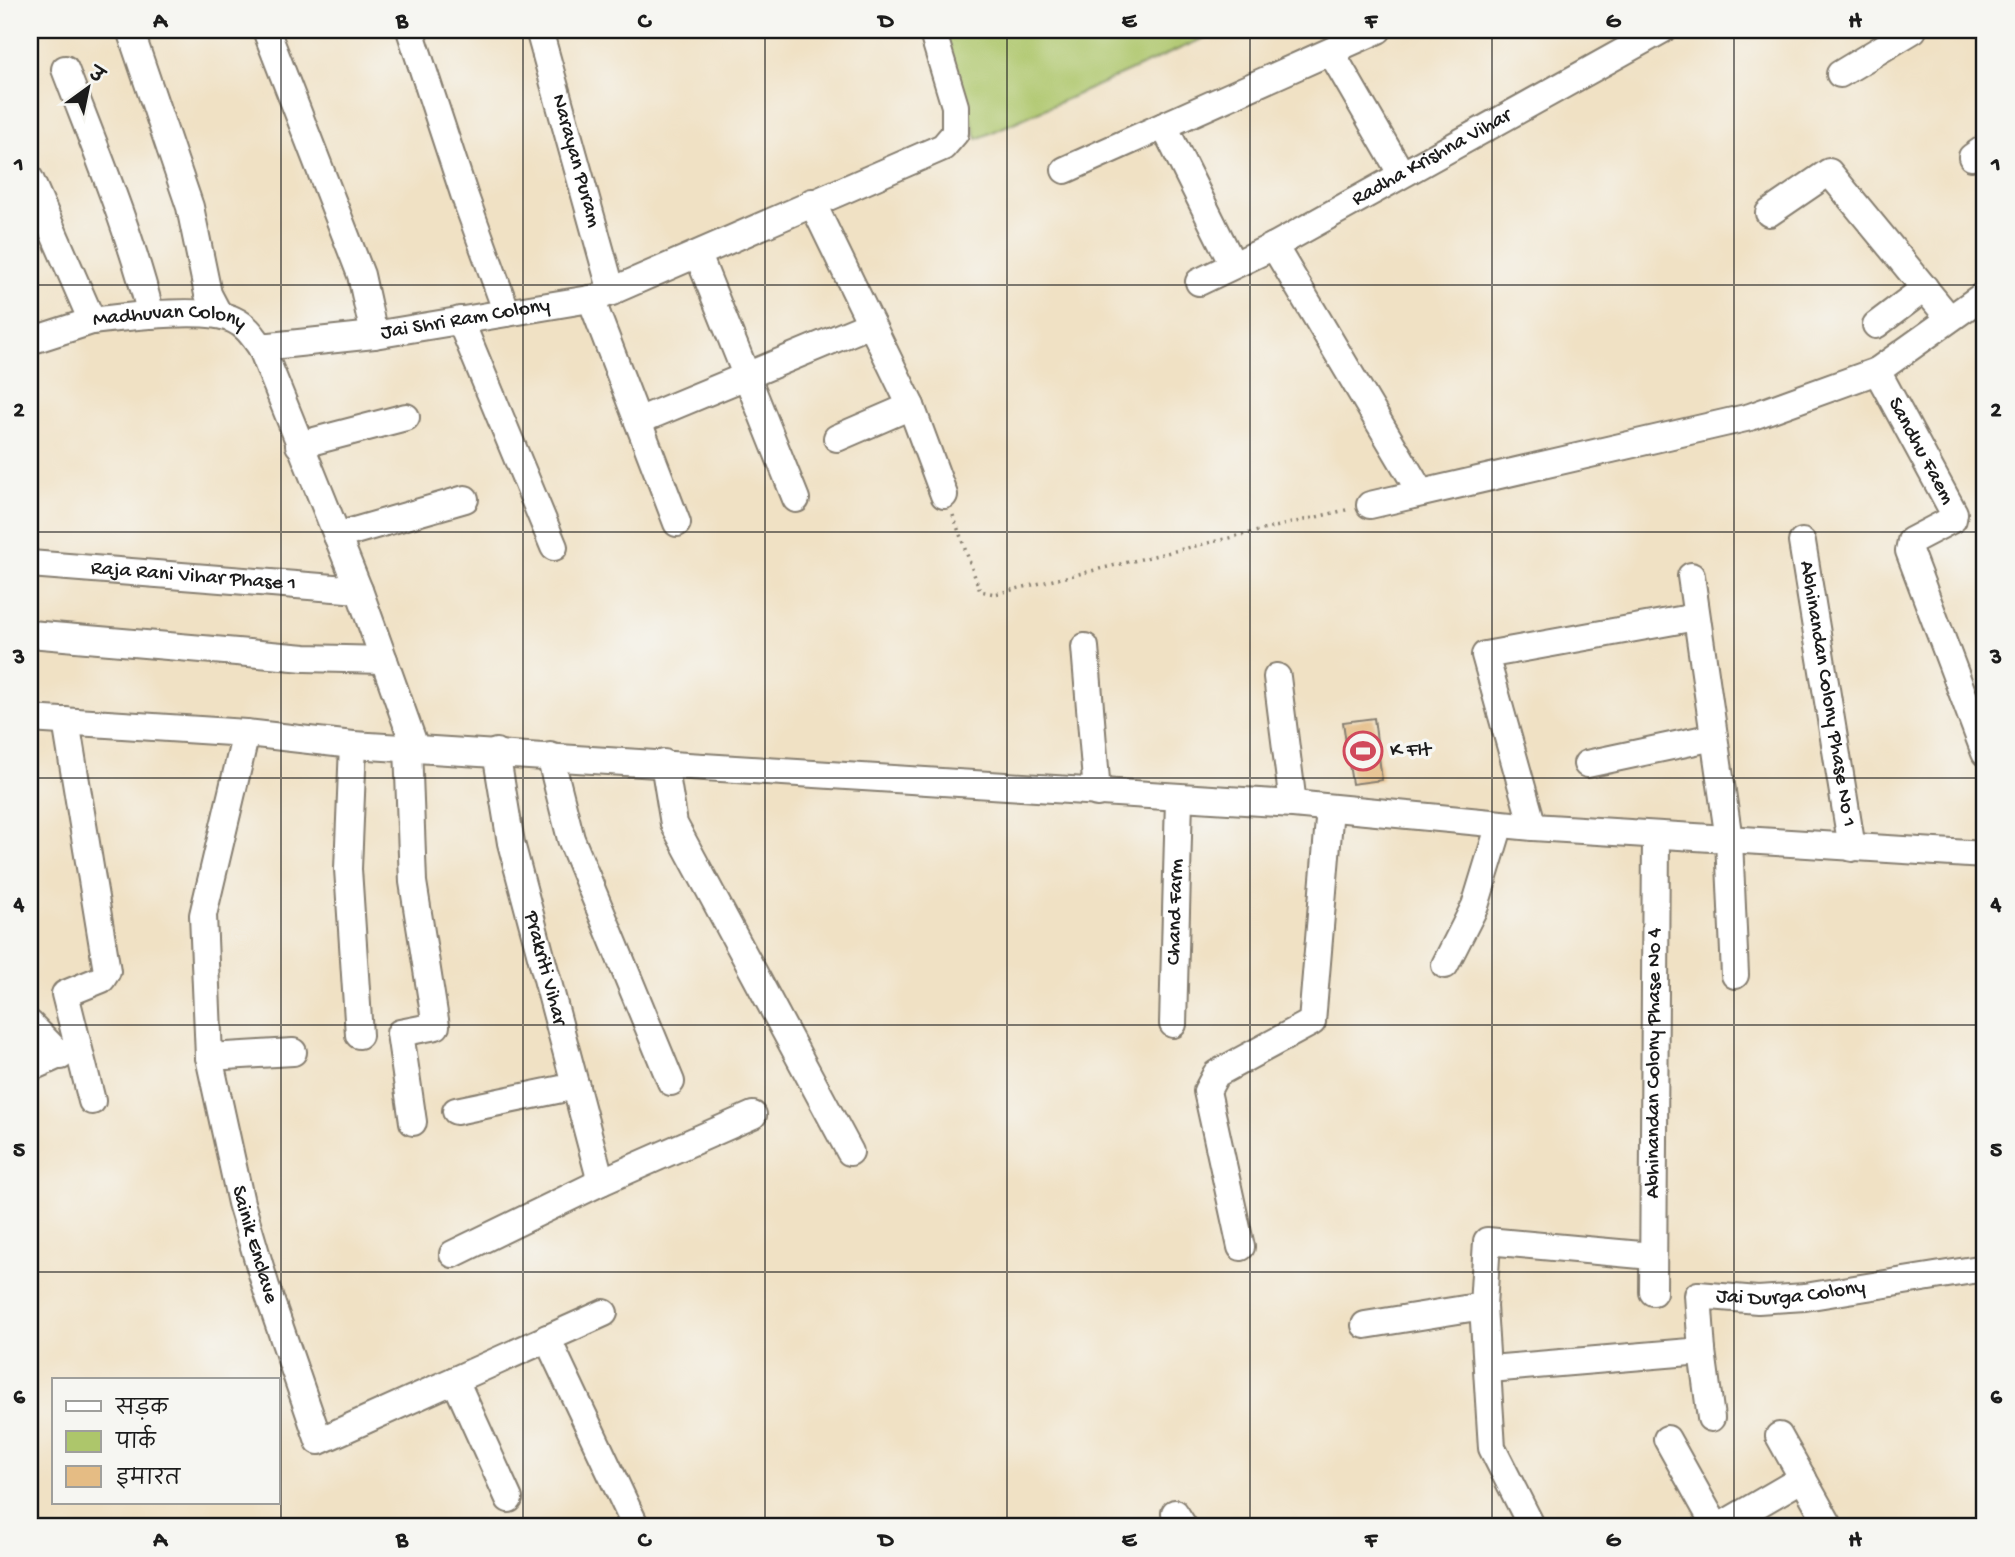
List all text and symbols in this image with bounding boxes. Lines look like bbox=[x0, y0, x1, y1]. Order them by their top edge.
text: A bbox=[152, 9, 168, 36]
text: B bbox=[395, 9, 409, 36]
text: C bbox=[638, 9, 653, 36]
text: D bbox=[877, 9, 895, 36]
text: E bbox=[1122, 9, 1138, 36]
text: F bbox=[1364, 9, 1379, 36]
text: G bbox=[1606, 9, 1622, 36]
text: H bbox=[1848, 9, 1862, 36]
north arrow bbox=[52, 52, 122, 122]
text: उ bbox=[82, 62, 109, 91]
street label: Narayan Puram bbox=[545, 92, 606, 230]
street label: Radha Krishna Vihar bbox=[1348, 103, 1518, 212]
text: 1 bbox=[13, 152, 24, 179]
text: 1 bbox=[1990, 152, 2001, 179]
street label: Jai Shri Ram Colony bbox=[379, 293, 552, 346]
street label: Madhuvan Colony bbox=[92, 301, 251, 337]
street label: Sandhu Faem bbox=[1881, 393, 1960, 509]
text: 2 bbox=[13, 398, 25, 425]
text: 2 bbox=[1990, 398, 2002, 425]
street label: Raja Rani Vihar Phase 1 bbox=[90, 556, 297, 597]
street label: Abhinandan Colony Phase No 1 bbox=[1793, 559, 1861, 829]
text: 3 bbox=[12, 645, 25, 672]
text: 3 bbox=[1989, 645, 2002, 672]
sports icon: K FIt bbox=[1342, 730, 1384, 772]
place label: K FIt bbox=[1390, 739, 1433, 764]
street label: Chand Farm bbox=[1162, 858, 1190, 966]
text: 4 bbox=[13, 892, 25, 919]
text: 4 bbox=[1990, 892, 2002, 919]
street label: Prakriti Vihar bbox=[517, 908, 572, 1030]
street label: Abhinandan Colony Phase No 4 bbox=[1641, 928, 1668, 1198]
text: 5 bbox=[13, 1138, 25, 1165]
text: 5 bbox=[1990, 1138, 2002, 1165]
street label: Sainik Enclave bbox=[225, 1183, 284, 1308]
street label: Jai Durga Colony bbox=[1715, 1275, 1867, 1313]
legend bbox=[52, 1378, 280, 1504]
text: 6 bbox=[13, 1385, 26, 1412]
text: 6 bbox=[1990, 1385, 2003, 1412]
text: सड़क bbox=[115, 1398, 169, 1423]
text: पार्क bbox=[115, 1424, 157, 1457]
text: इमारत bbox=[116, 1467, 182, 1493]
text: A bbox=[152, 1528, 168, 1555]
text: B bbox=[395, 1528, 409, 1555]
text: C bbox=[638, 1528, 653, 1555]
text: D bbox=[877, 1528, 895, 1555]
text: E bbox=[1122, 1528, 1138, 1555]
text: F bbox=[1364, 1528, 1379, 1555]
text: G bbox=[1606, 1528, 1622, 1555]
text: H bbox=[1848, 1528, 1862, 1555]

